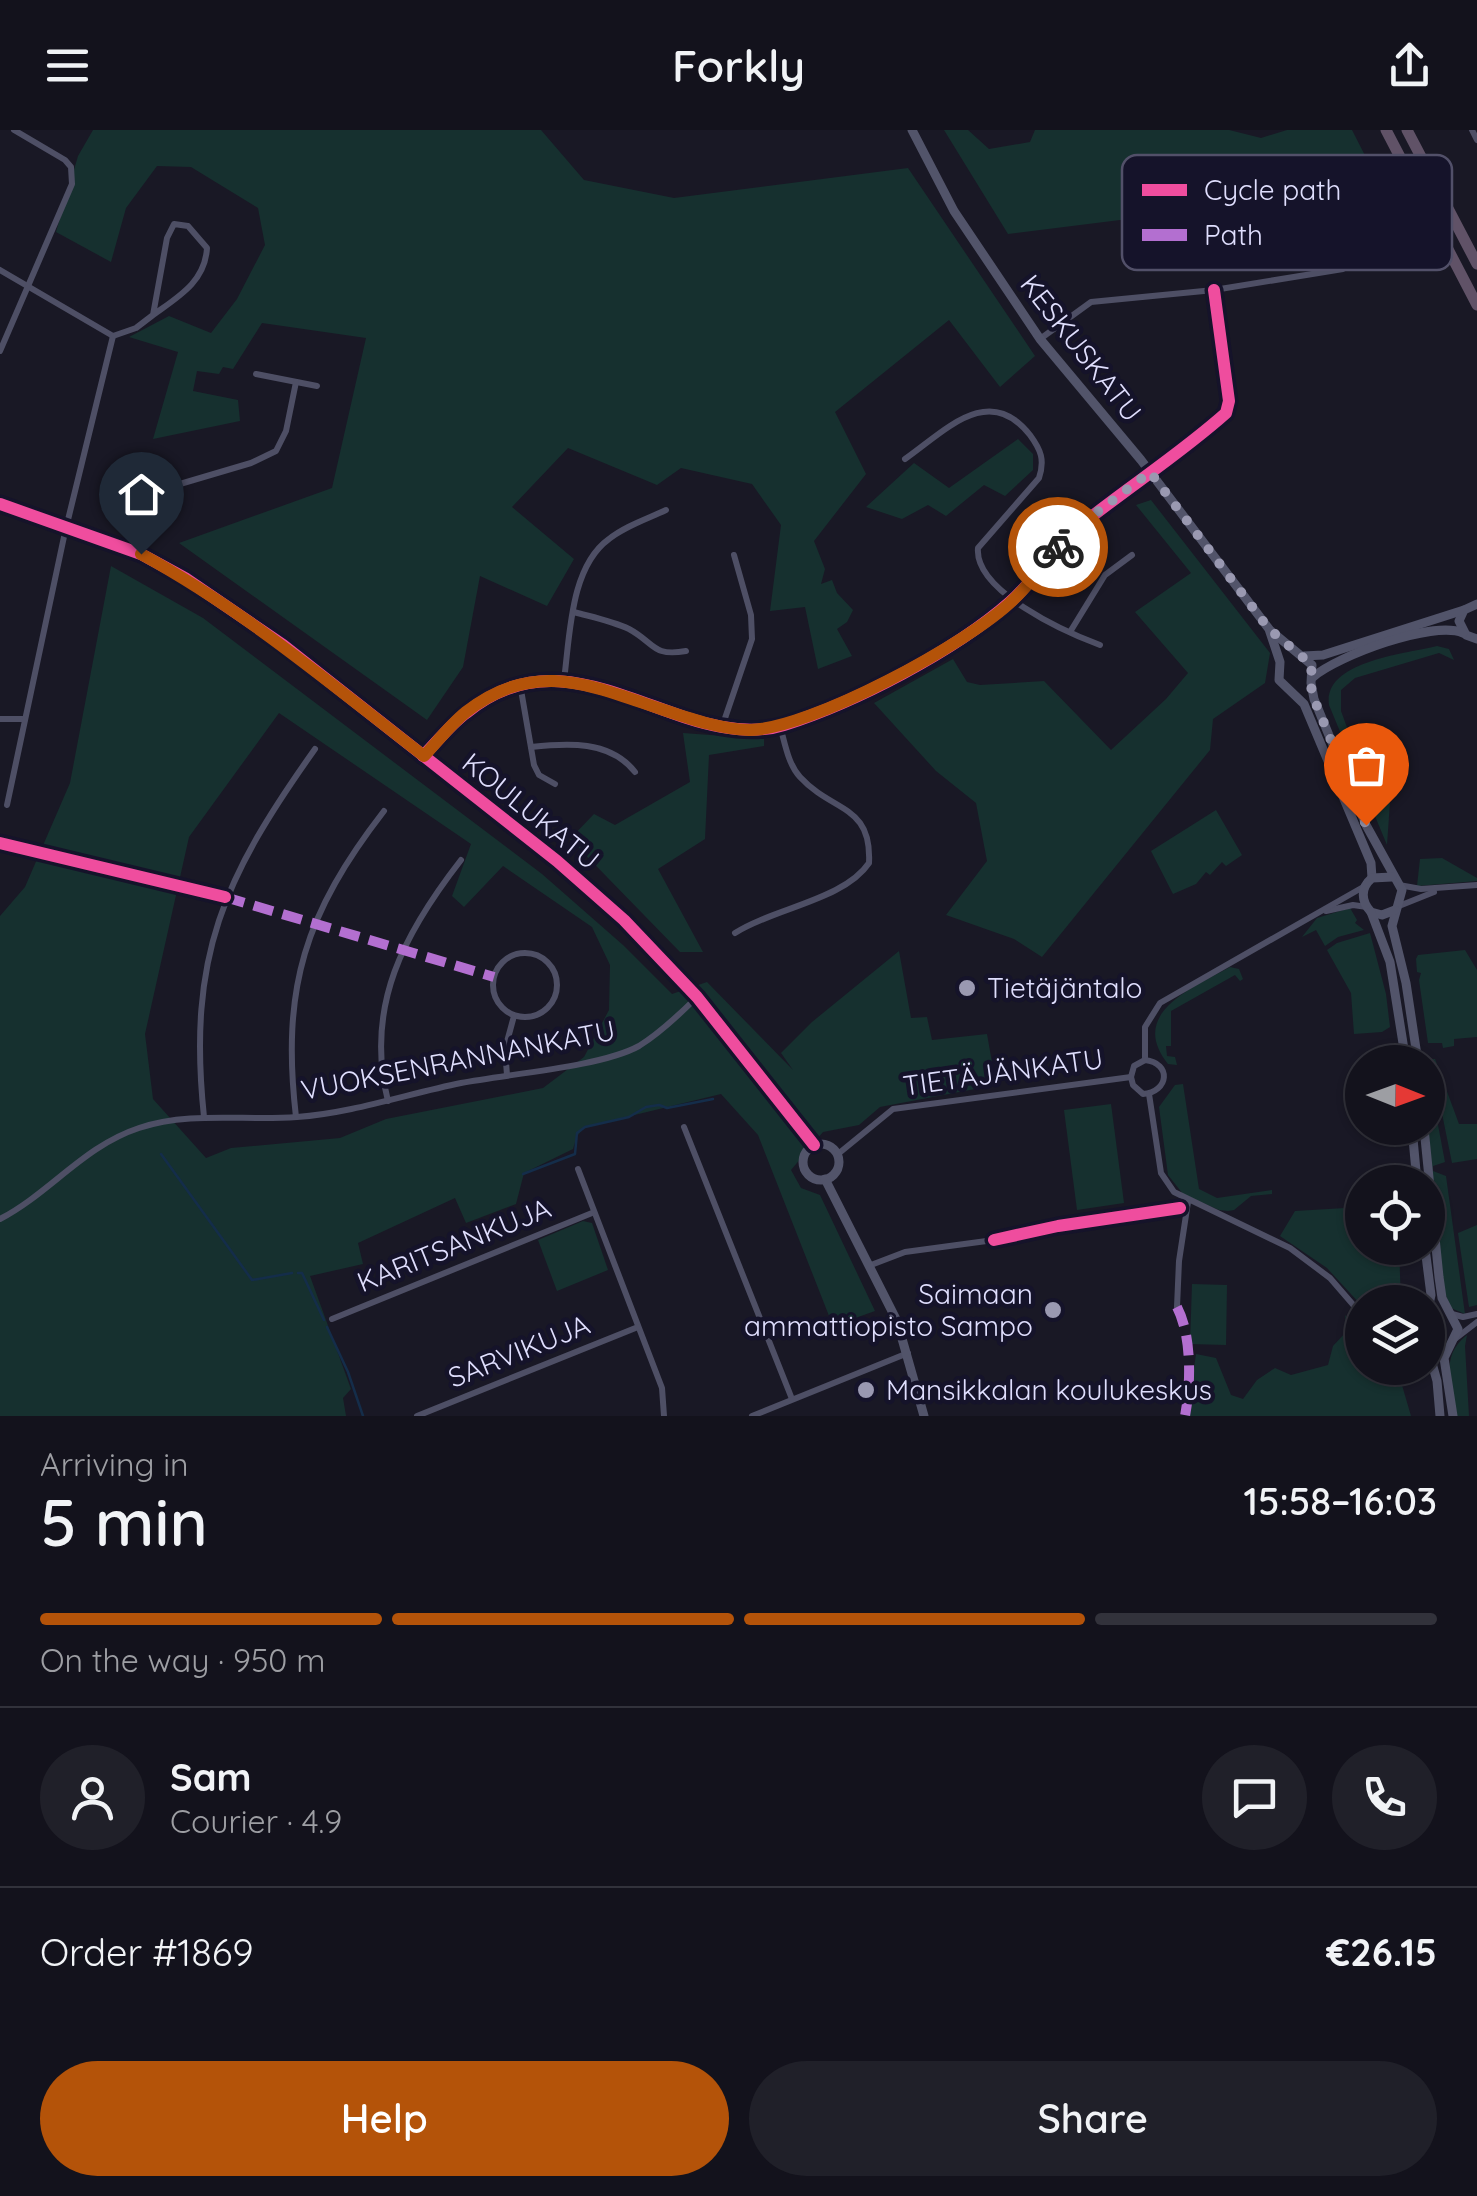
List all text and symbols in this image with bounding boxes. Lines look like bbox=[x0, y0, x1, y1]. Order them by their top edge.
text: Forkly bbox=[672, 37, 805, 93]
icon: menu bbox=[40, 38, 95, 93]
icon: share bbox=[1382, 38, 1437, 93]
legend bbox=[1122, 155, 1452, 270]
text: Cycle path bbox=[1204, 172, 1342, 207]
text: Path bbox=[1204, 217, 1263, 252]
street label: KESKUSKATU bbox=[1013, 267, 1150, 428]
pin bbox=[99, 452, 184, 555]
icon: home bbox=[114, 467, 169, 522]
courier bbox=[1008, 497, 1108, 597]
icon: bike bbox=[1031, 520, 1086, 575]
pin bbox=[1324, 723, 1409, 826]
icon: bag bbox=[1339, 738, 1394, 793]
street label: KOULUKATU bbox=[456, 745, 607, 877]
place label: Tietäjäntalo bbox=[987, 970, 1142, 1005]
marker: Tietäjäntalo bbox=[956, 977, 978, 999]
street label: VUOKSENRANNANKATU bbox=[298, 1012, 618, 1107]
street label: TIETÄJÄNKATU bbox=[901, 1040, 1105, 1103]
north arrow bbox=[1345, 1045, 1445, 1145]
map controls bbox=[1345, 1045, 1445, 1385]
button: locate bbox=[1345, 1165, 1445, 1265]
street label: KARITSANKUJA bbox=[352, 1190, 556, 1299]
place label: Saimaan ammattiopisto Sampo bbox=[744, 1276, 1033, 1343]
button: layers bbox=[1345, 1285, 1445, 1385]
marker: Saimaan ammattiopisto Sampo bbox=[1042, 1299, 1064, 1321]
street label: SARVIKUJA bbox=[443, 1306, 595, 1395]
place label: Mansikkalan koulukeskus bbox=[886, 1372, 1212, 1407]
marker: Mansikkalan koulukeskus bbox=[855, 1379, 877, 1401]
text: Arriving in bbox=[40, 1444, 189, 1484]
text: 15:58–16:03 bbox=[1244, 1477, 1437, 1525]
text: 5 min bbox=[40, 1481, 208, 1562]
text: On the way · 950 m bbox=[40, 1640, 325, 1680]
button: person bbox=[40, 1745, 145, 1850]
button: chat bbox=[1202, 1745, 1307, 1850]
button: phone bbox=[1332, 1745, 1437, 1850]
text: Sam bbox=[170, 1753, 252, 1801]
text: Courier · 4.9 bbox=[170, 1801, 342, 1841]
text: Order #1869 bbox=[40, 1928, 254, 1976]
text: €26.15 bbox=[1326, 1928, 1437, 1976]
button: Help bbox=[40, 2061, 729, 2176]
button: Share bbox=[749, 2061, 1437, 2176]

